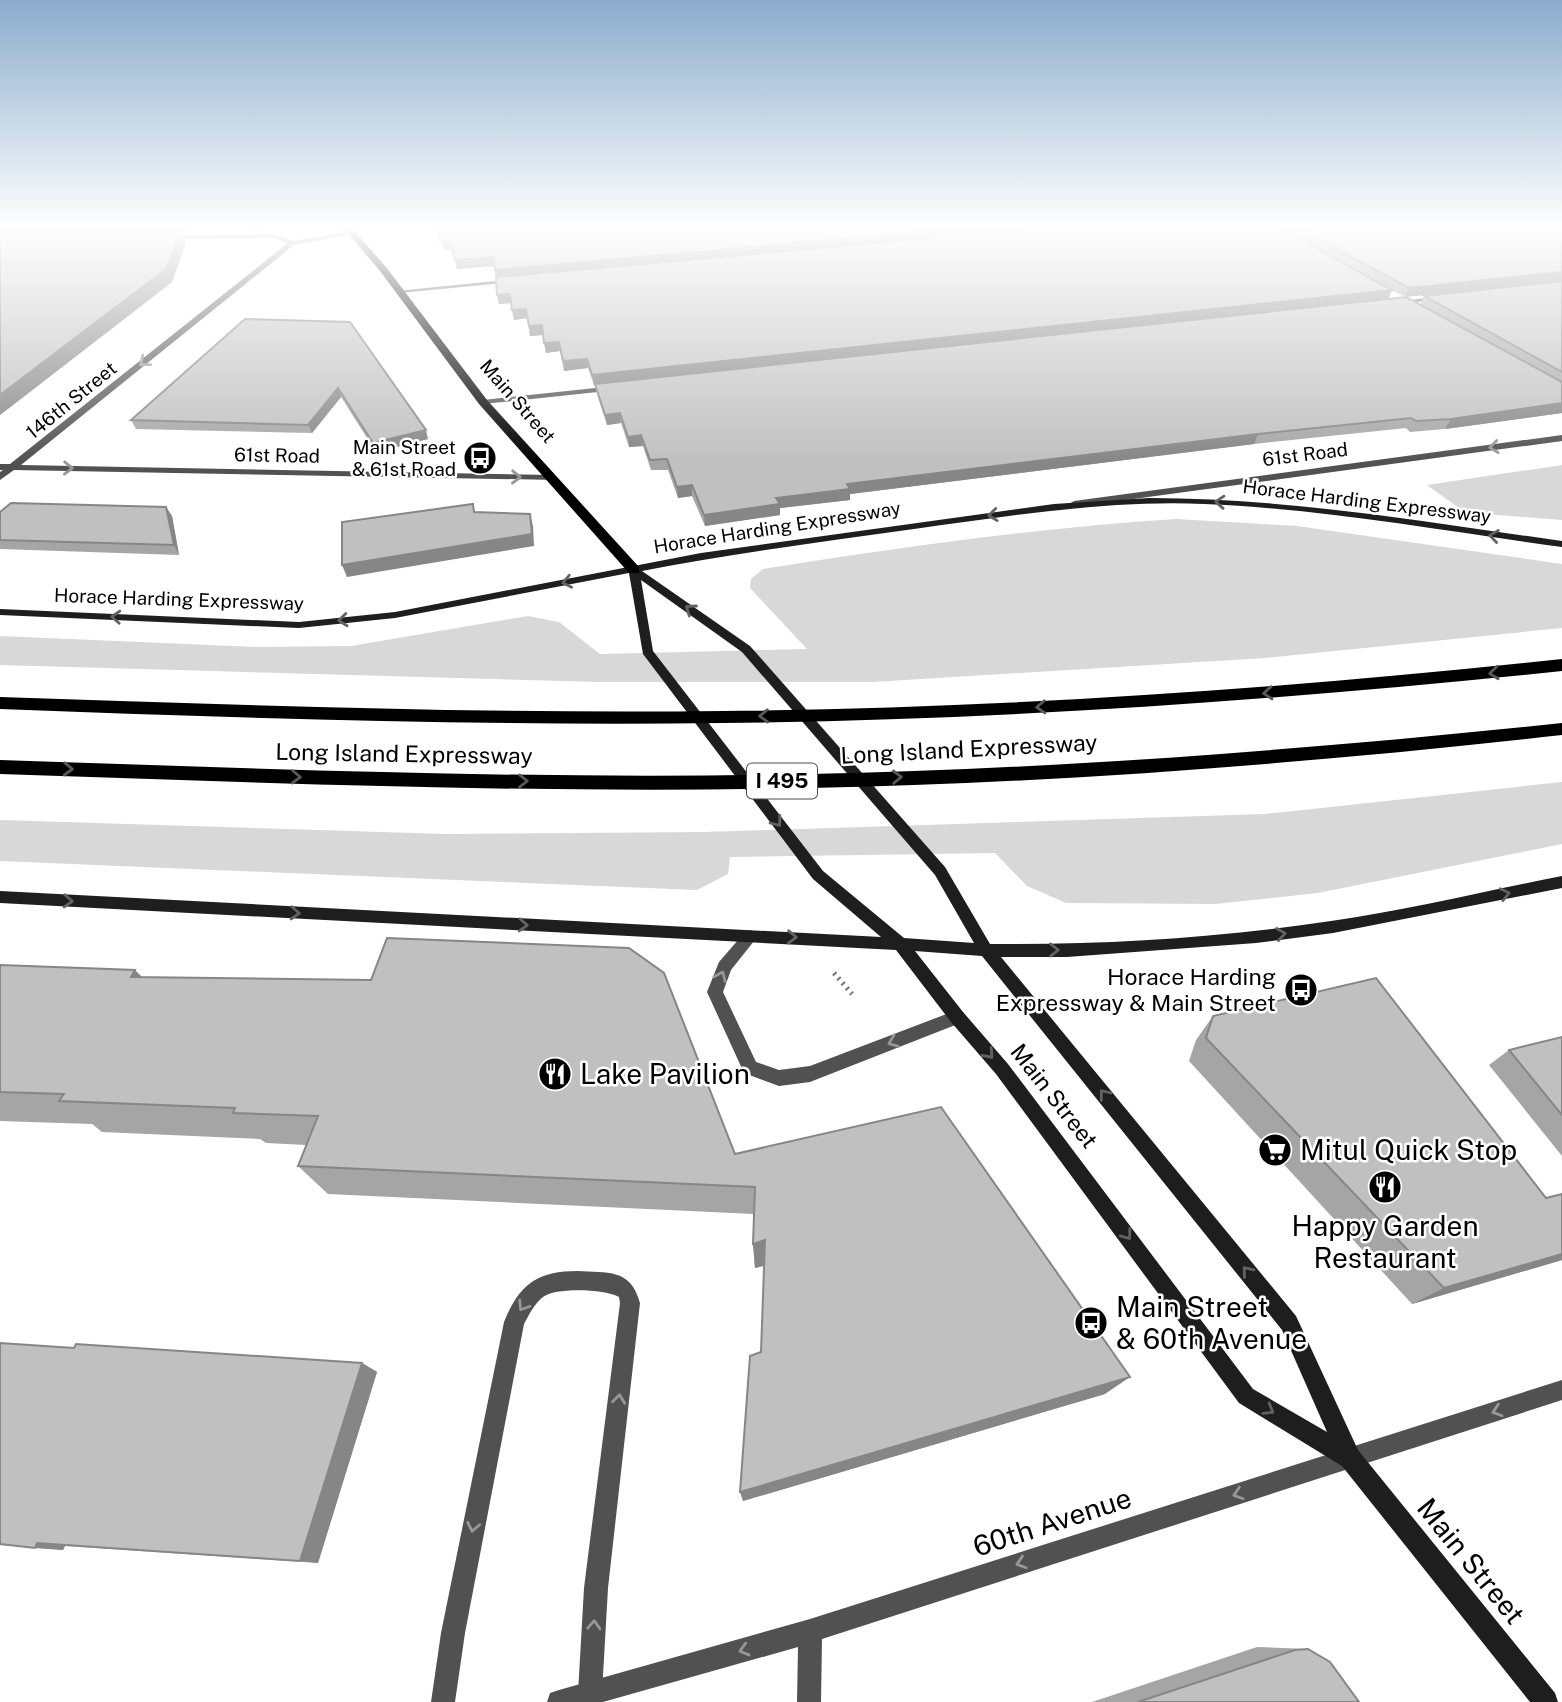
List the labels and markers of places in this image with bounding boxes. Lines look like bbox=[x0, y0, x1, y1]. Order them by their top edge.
place label: Main Street & 61st Road bbox=[352, 436, 456, 480]
bus stop icon: Main Street & 61st Road bbox=[461, 439, 499, 477]
place label: Horace Harding Expressway & Main Street bbox=[996, 963, 1276, 1016]
bus stop icon: Horace Harding Expressway & Main Street bbox=[1282, 971, 1320, 1009]
restaurant icon: Lake Pavilion bbox=[536, 1055, 574, 1093]
place label: Lake Pavilion bbox=[580, 1057, 750, 1090]
supermarket icon: Mitul Quick Stop bbox=[1256, 1131, 1294, 1169]
place label: Mitul Quick Stop bbox=[1300, 1133, 1517, 1166]
restaurant icon: Happy Garden Restaurant bbox=[1366, 1168, 1404, 1206]
place label: Happy Garden Restaurant bbox=[1291, 1209, 1479, 1274]
place label: Main Street & 60th Avenue bbox=[1116, 1290, 1307, 1355]
bus stop icon: Main Street & 60th Avenue bbox=[1072, 1304, 1110, 1342]

